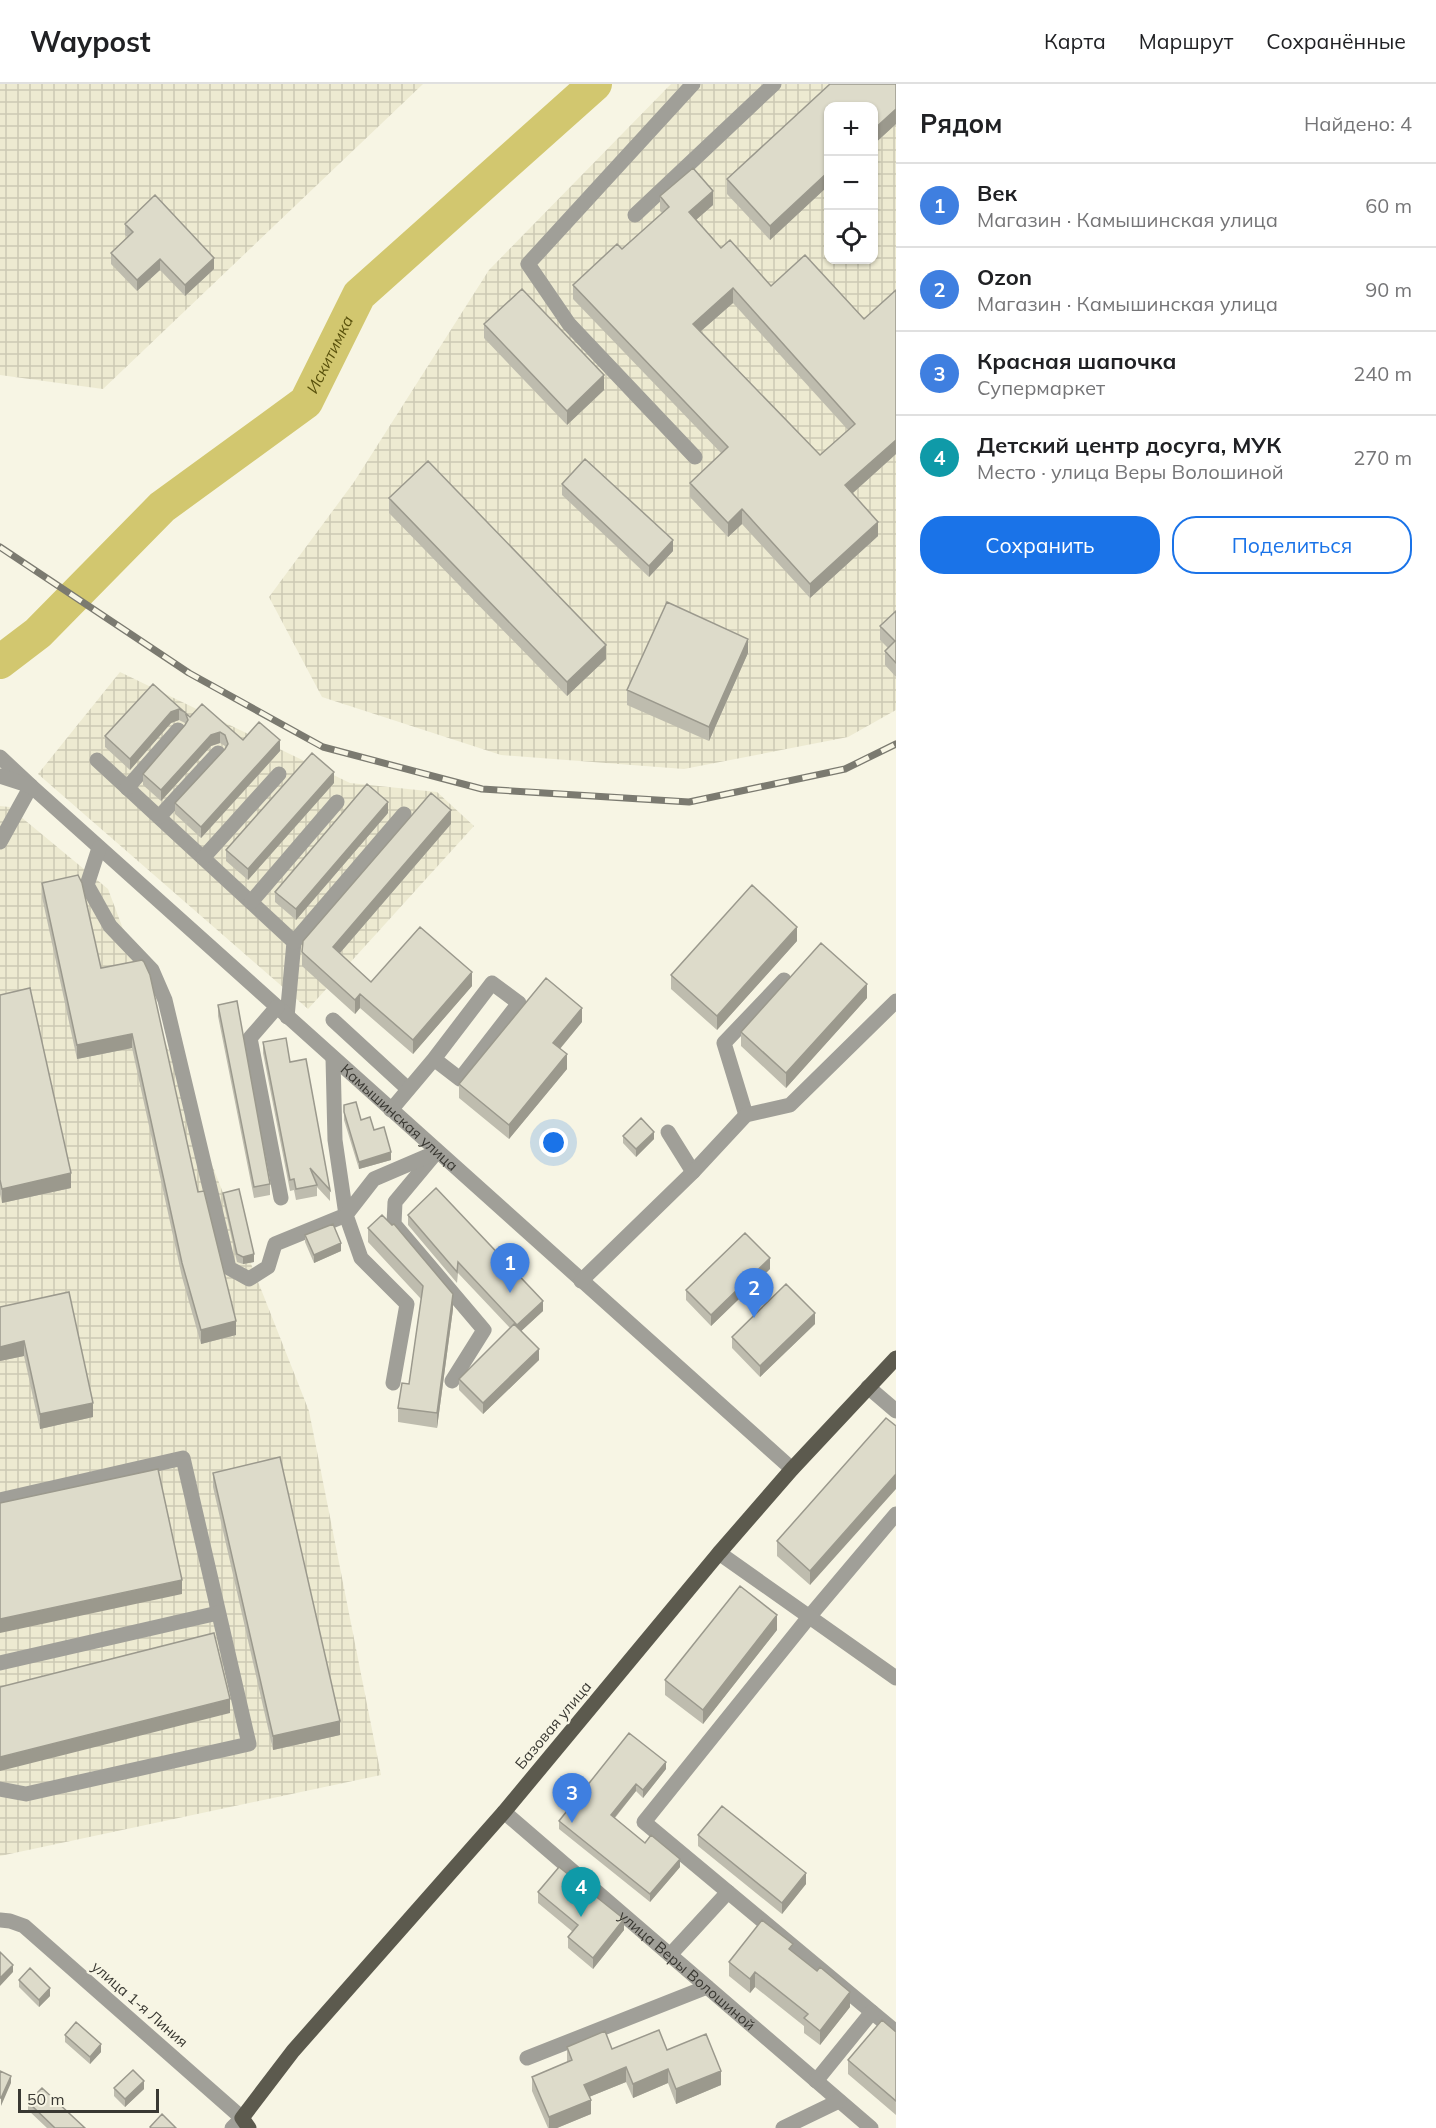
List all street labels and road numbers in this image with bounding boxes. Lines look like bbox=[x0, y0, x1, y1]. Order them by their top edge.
street label: Камышинская улица bbox=[337, 1059, 462, 1174]
street label: Базовая улица bbox=[511, 1677, 595, 1773]
street label: улица Веры Волошиной bbox=[615, 1906, 760, 2034]
street label: улица 1-я Линия bbox=[88, 1957, 192, 2051]

